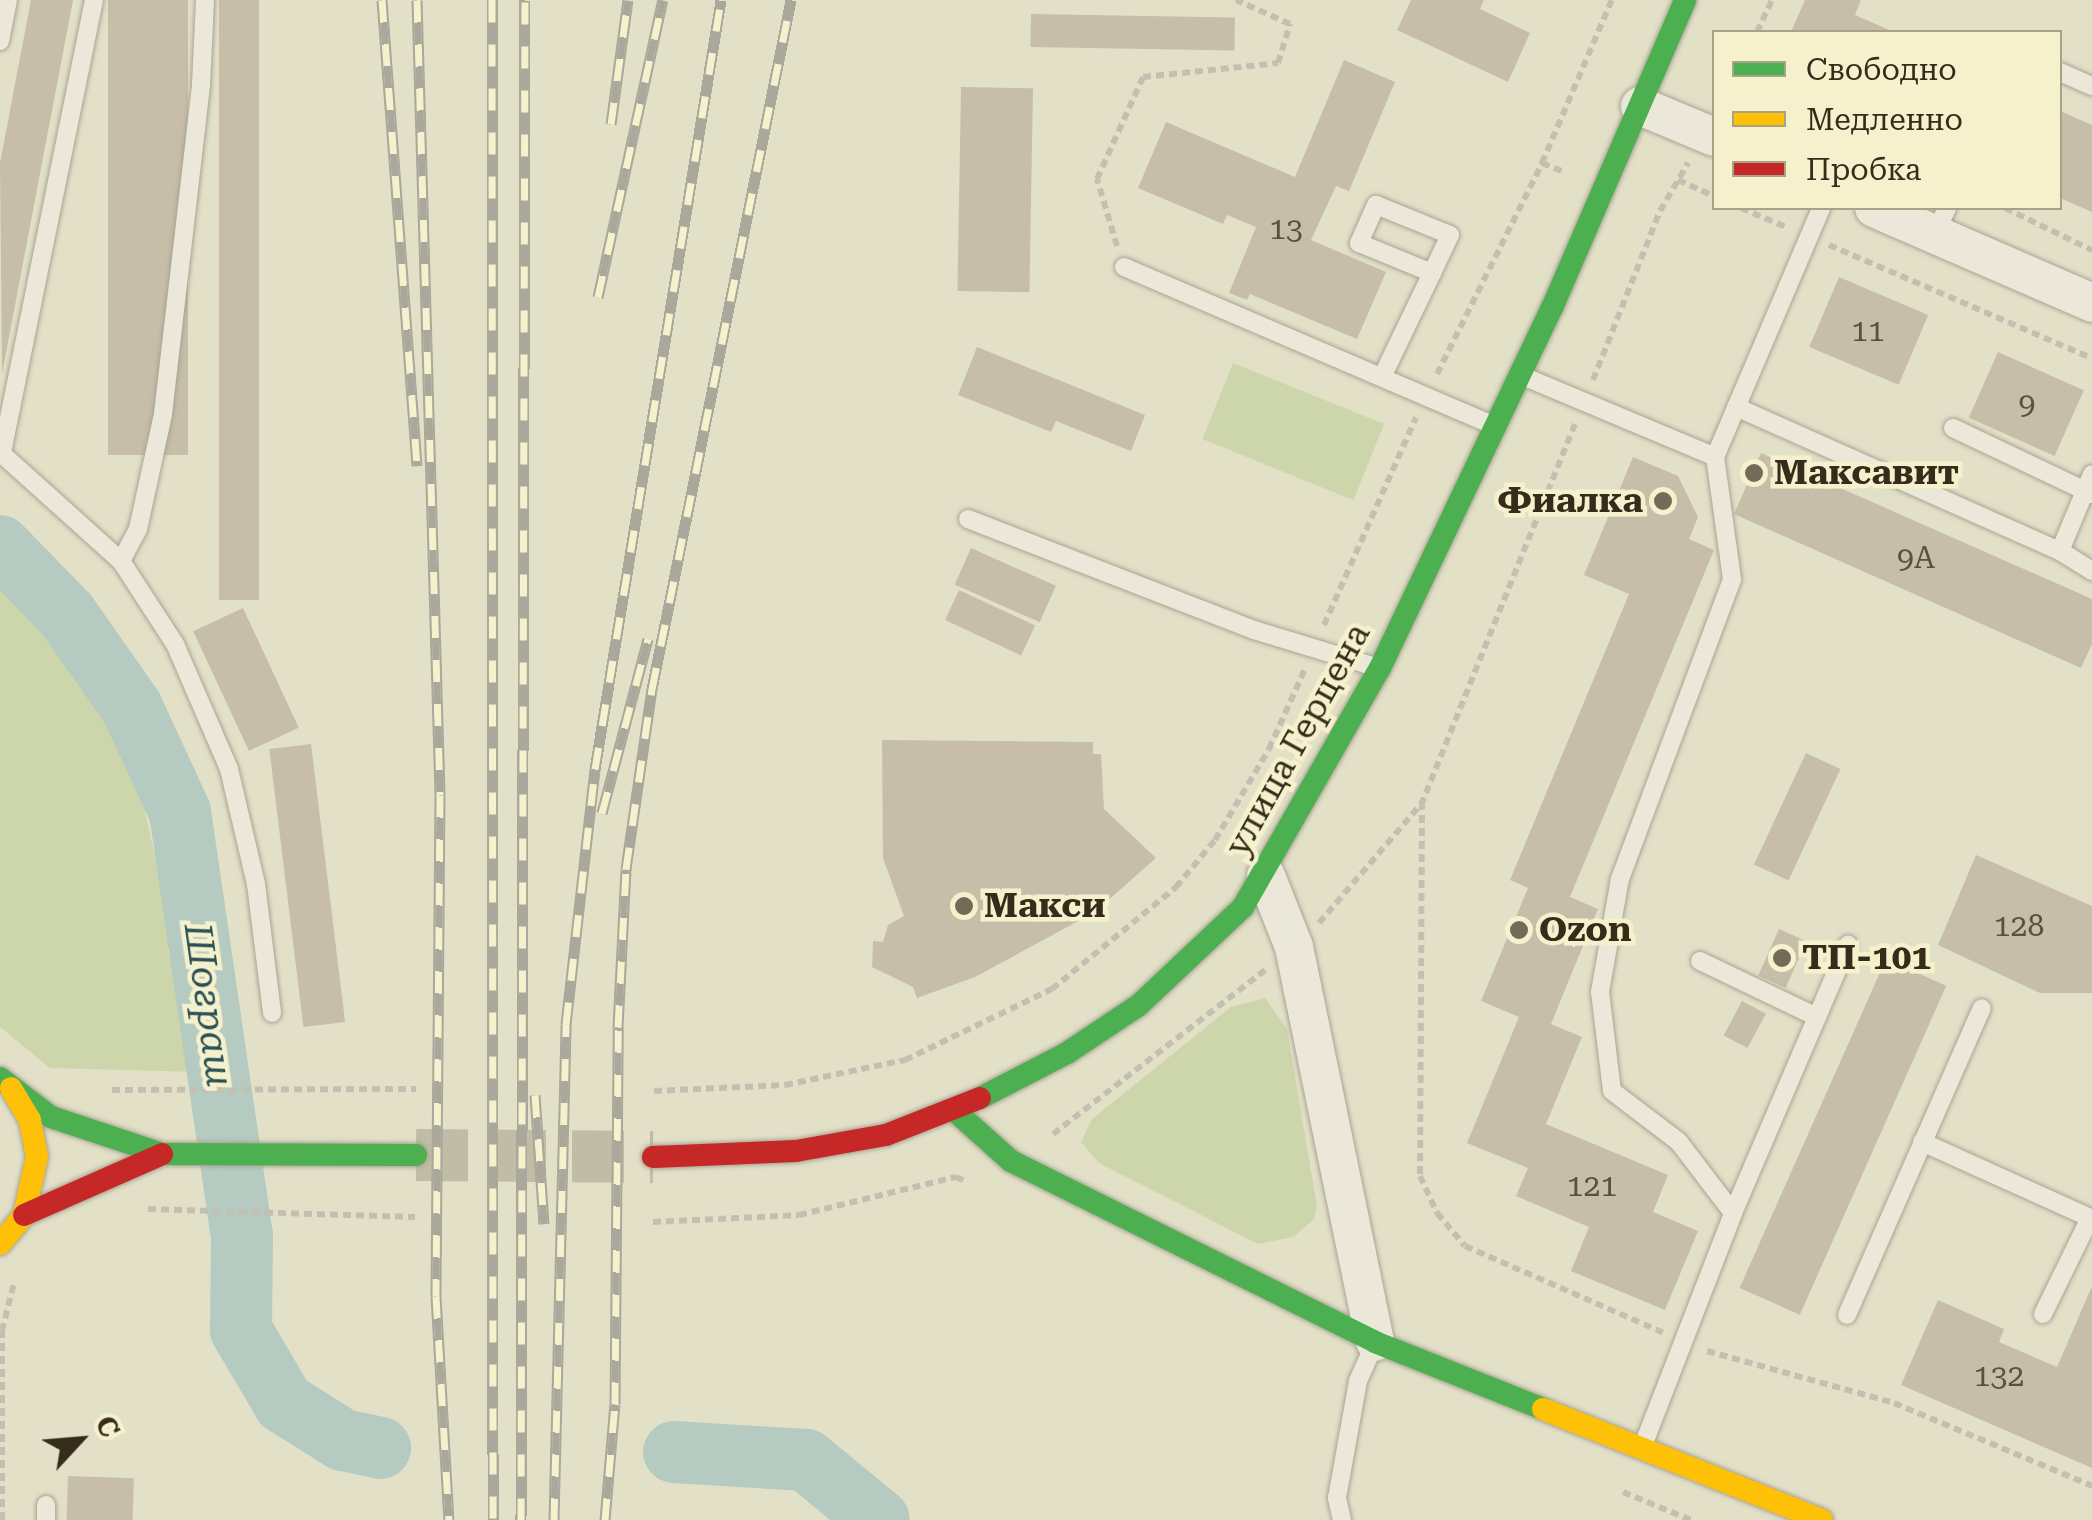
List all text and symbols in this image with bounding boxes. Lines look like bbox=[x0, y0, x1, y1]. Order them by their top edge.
legend bbox=[1712, 30, 2062, 210]
text: Свободно bbox=[1806, 52, 1957, 87]
text: Медленно bbox=[1806, 102, 1963, 137]
text: Пробка bbox=[1806, 152, 1921, 187]
house number: 13 bbox=[1269, 211, 1303, 247]
house number: 11 bbox=[1851, 313, 1885, 349]
house number: 9 bbox=[2019, 386, 2035, 422]
place label: Максавит bbox=[1774, 452, 1959, 494]
marker: Максавит bbox=[1743, 462, 1765, 484]
place label: Фиалка bbox=[1497, 480, 1643, 522]
marker: Фиалка bbox=[1652, 490, 1674, 512]
house number: 9А bbox=[1897, 540, 1935, 576]
street label: улица Герцена bbox=[1217, 616, 1379, 864]
place label: Макси bbox=[984, 885, 1106, 927]
marker: Макси bbox=[953, 895, 975, 917]
house number: 128 bbox=[1994, 908, 2044, 944]
place label: Ozon bbox=[1539, 909, 1631, 951]
marker: Ozon bbox=[1508, 919, 1530, 941]
water label: Шограш bbox=[174, 920, 242, 1090]
place label: ТП-101 bbox=[1802, 937, 1931, 979]
marker: ТП-101 bbox=[1771, 947, 1793, 969]
house number: 121 bbox=[1567, 1168, 1617, 1204]
house number: 132 bbox=[1974, 1358, 2024, 1394]
north arrow bbox=[30, 1390, 130, 1490]
text: С bbox=[88, 1411, 127, 1443]

